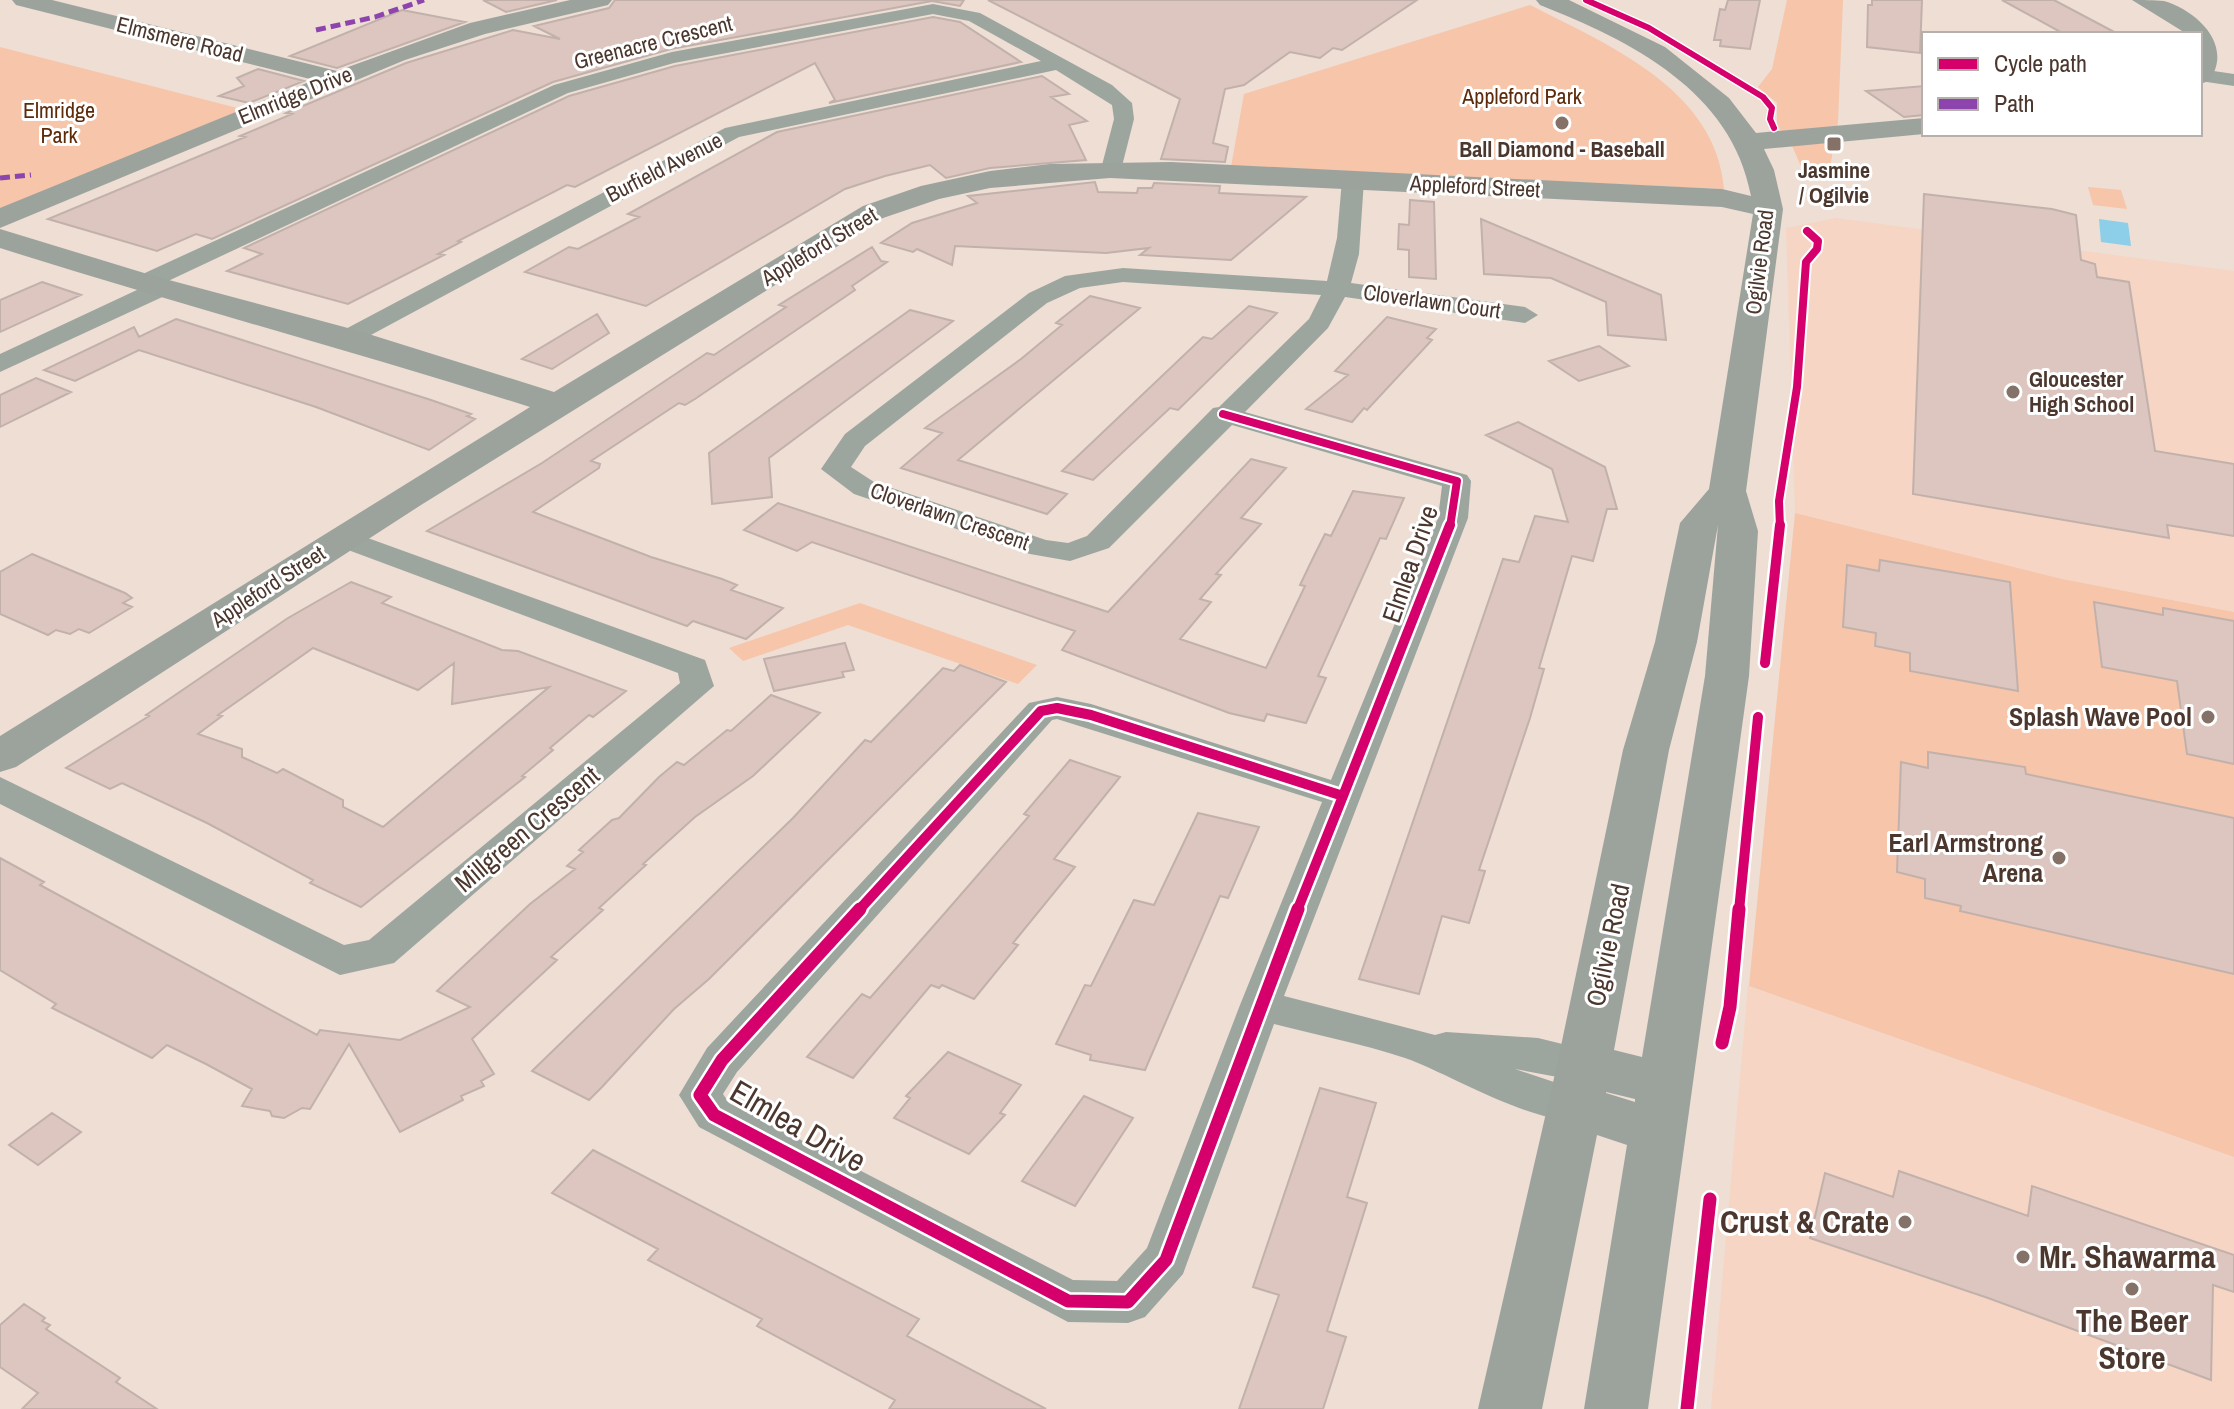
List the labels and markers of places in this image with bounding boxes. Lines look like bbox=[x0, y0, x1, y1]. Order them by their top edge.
marker: Ball Diamond - Baseball bbox=[1553, 114, 1571, 132]
place label: Ball Diamond - Baseball bbox=[1459, 134, 1665, 164]
marker: Jasmine / Ogilvie bbox=[1825, 135, 1843, 153]
place label: Jasmine / Ogilvie bbox=[1798, 155, 1870, 210]
place label: Gloucester High School bbox=[2029, 364, 2134, 419]
marker: Gloucester High School bbox=[2004, 383, 2022, 401]
place label: Splash Wave Pool bbox=[2009, 699, 2192, 734]
marker: Splash Wave Pool bbox=[2199, 708, 2217, 726]
place label: Earl Armstrong Arena bbox=[1889, 825, 2043, 890]
marker: Earl Armstrong Arena bbox=[2050, 849, 2068, 867]
place label: Crust & Crate bbox=[1720, 1200, 1889, 1243]
marker: Crust & Crate bbox=[1896, 1213, 1914, 1231]
place label: Mr. Shawarma bbox=[2039, 1235, 2216, 1278]
marker: Mr. Shawarma bbox=[2014, 1248, 2032, 1266]
marker: The Beer Store bbox=[2123, 1280, 2141, 1298]
place label: The Beer Store bbox=[2076, 1299, 2189, 1379]

